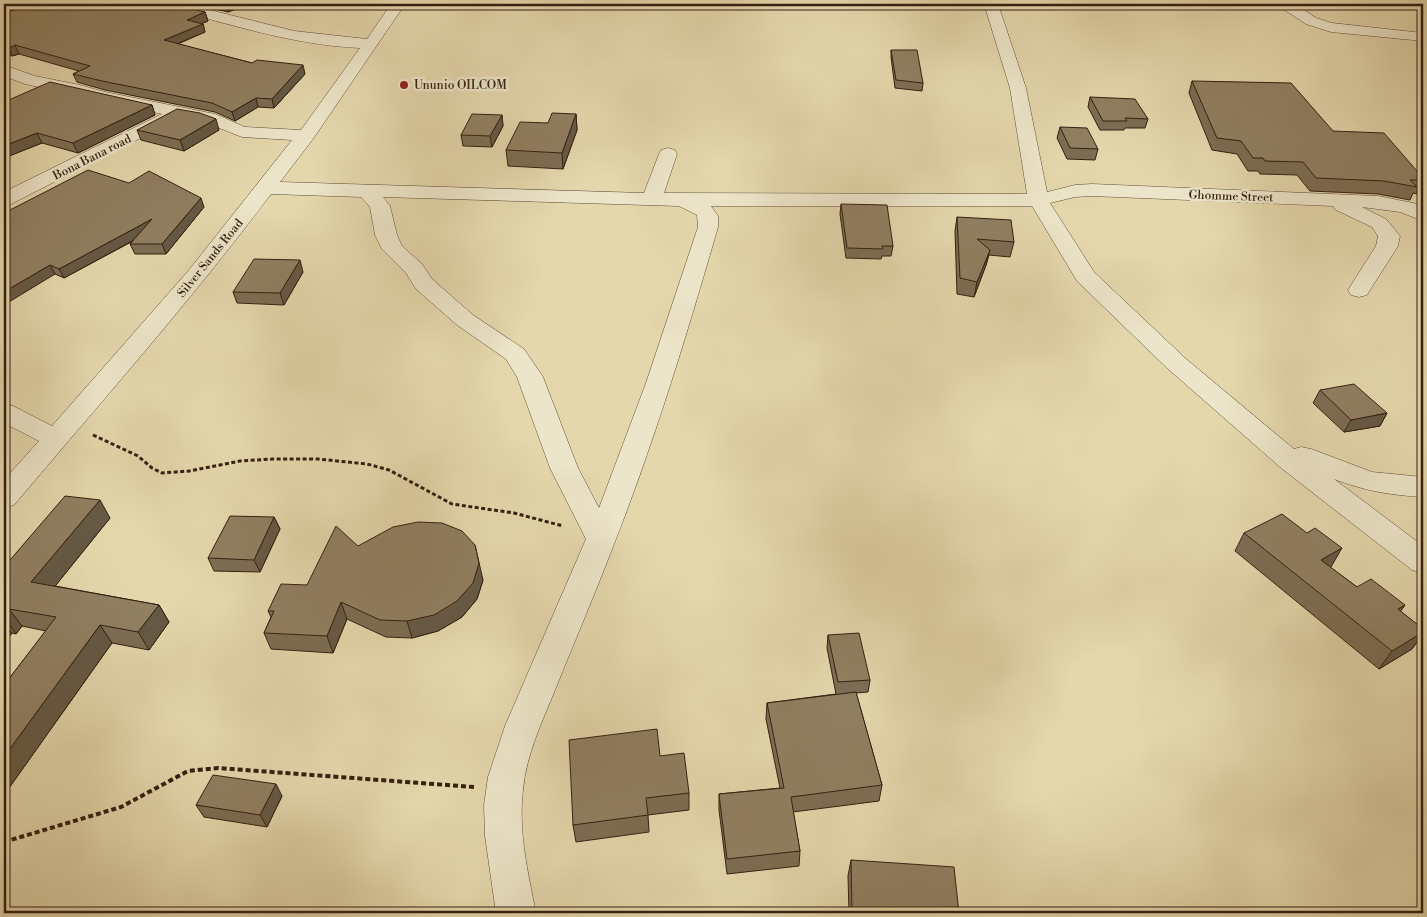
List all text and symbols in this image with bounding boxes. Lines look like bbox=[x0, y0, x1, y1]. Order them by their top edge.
place label: Ununio OILCOM bbox=[414, 78, 507, 93]
marker: Ununio OILCOM bbox=[398, 79, 410, 91]
street label: Bona Bana road bbox=[50, 131, 134, 184]
street label: Ghomme Street bbox=[1188, 188, 1274, 206]
street label: Silver Sands Road bbox=[174, 216, 247, 301]

